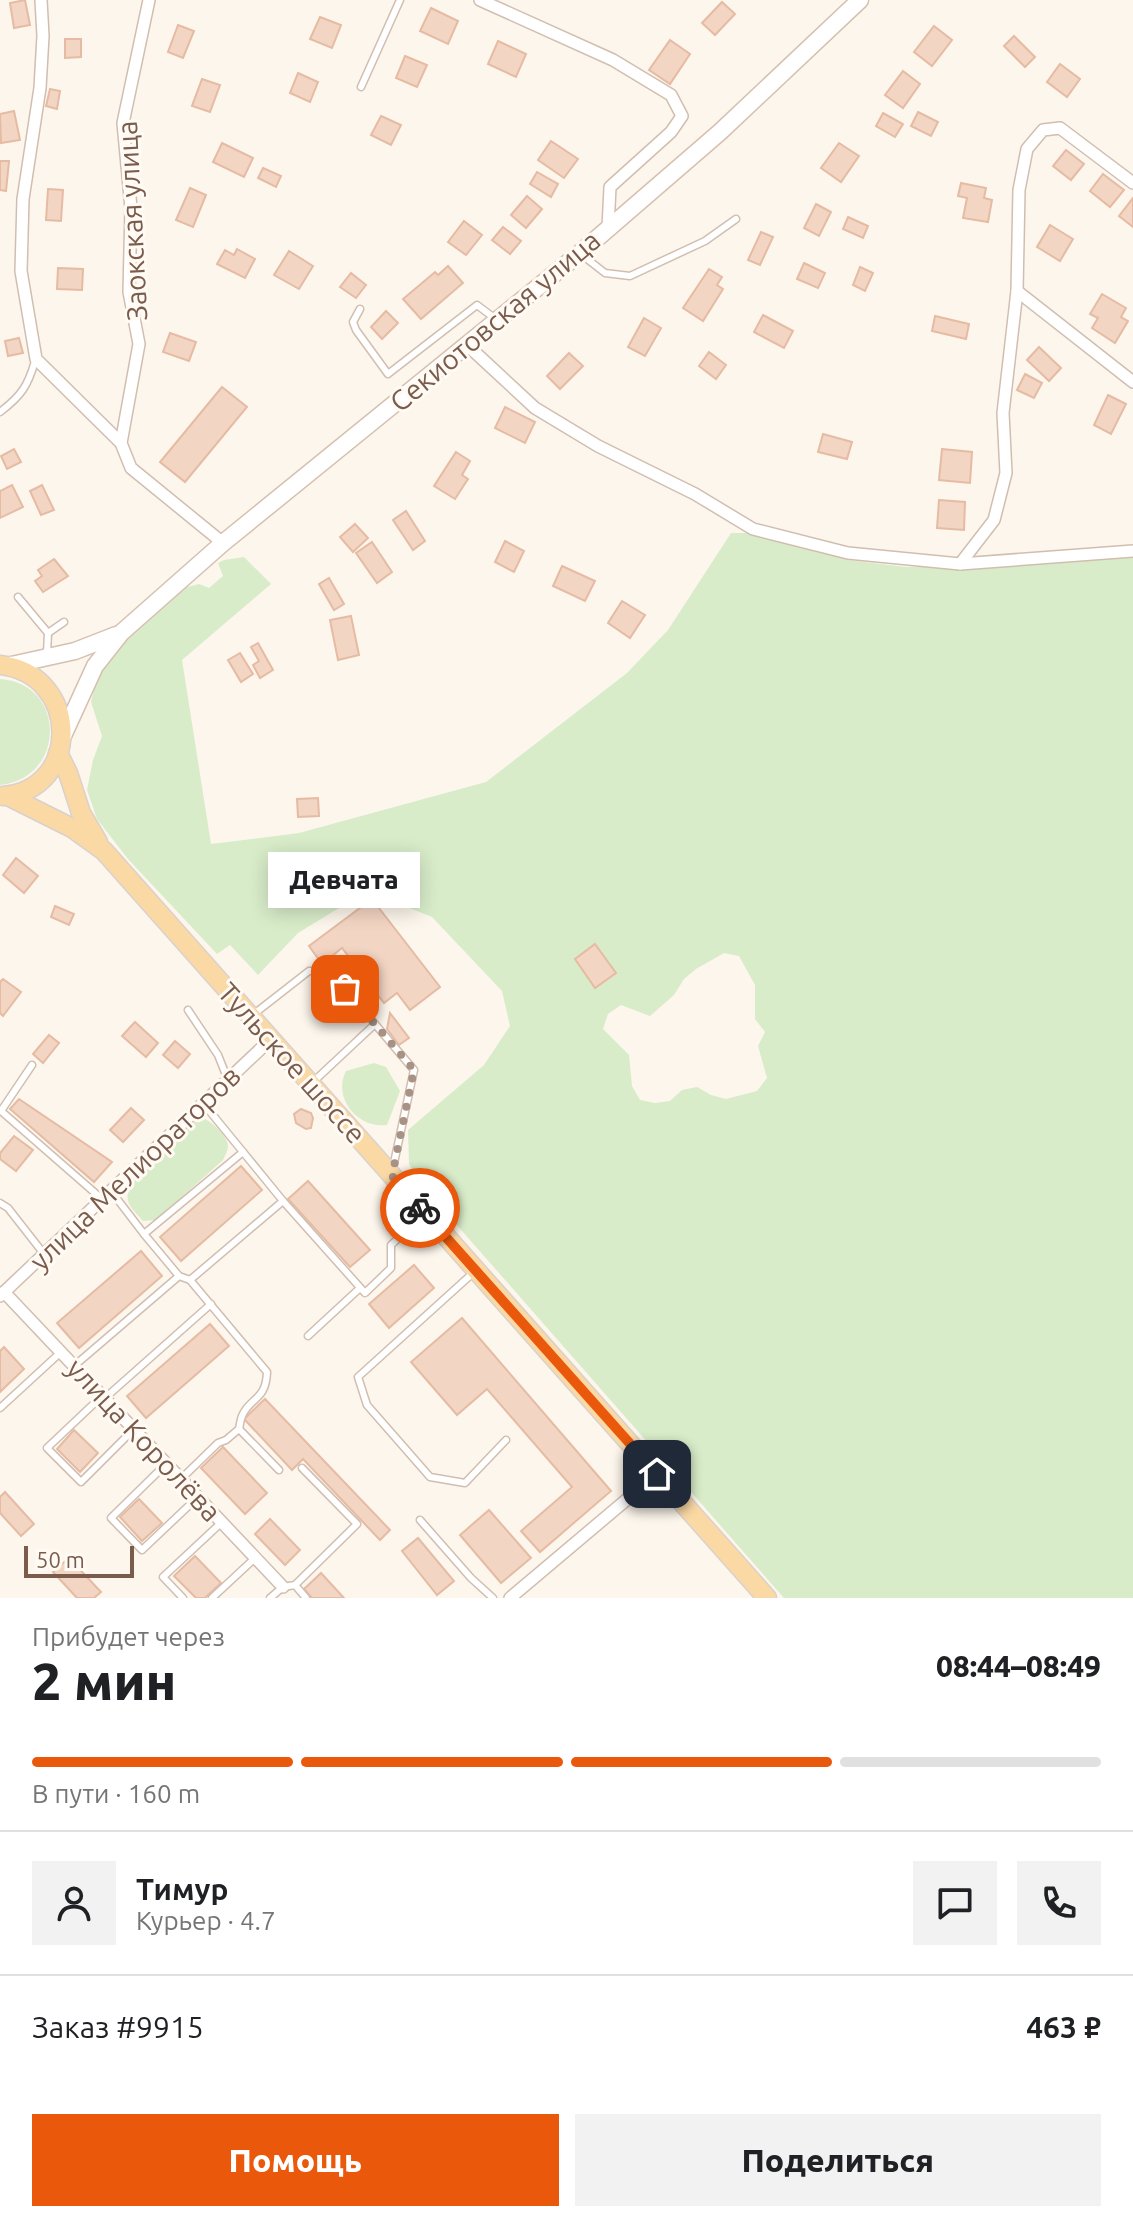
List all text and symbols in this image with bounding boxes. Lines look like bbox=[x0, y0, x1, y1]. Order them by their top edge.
street label: Заокская улица bbox=[111, 120, 152, 322]
street label: Секиотовская улица bbox=[384, 224, 606, 417]
callout: Девчата bbox=[269, 853, 421, 909]
text: Девчата bbox=[289, 865, 399, 894]
pin bbox=[311, 955, 379, 1023]
icon: bag bbox=[323, 967, 367, 1011]
street label: Тульское шоссе bbox=[212, 976, 372, 1149]
street label: улица Мелиораторов bbox=[23, 1059, 246, 1276]
courier bbox=[380, 1168, 460, 1248]
icon: bike bbox=[398, 1186, 442, 1230]
street label: улица Королёва bbox=[61, 1352, 228, 1527]
pin bbox=[623, 1440, 691, 1508]
icon: home bbox=[635, 1452, 679, 1496]
scale bar bbox=[24, 1542, 134, 1578]
text: 50 m bbox=[36, 1547, 85, 1572]
text: Прибудет через bbox=[32, 1622, 225, 1651]
text: 08:44–08:49 bbox=[936, 1649, 1101, 1683]
text: 2 мин bbox=[32, 1652, 176, 1710]
text: В пути · 160 m bbox=[32, 1779, 200, 1808]
button: person bbox=[32, 1861, 116, 1945]
button: chat bbox=[913, 1861, 997, 1945]
button: phone bbox=[1017, 1861, 1101, 1945]
text: Тимур bbox=[136, 1872, 228, 1906]
text: Курьер · 4.7 bbox=[136, 1906, 276, 1935]
text: Заказ #9915 bbox=[32, 2010, 204, 2044]
text: 463 ₽ bbox=[1026, 2010, 1101, 2044]
button: Помощь bbox=[32, 2114, 559, 2206]
button: Поделиться bbox=[575, 2114, 1101, 2206]

